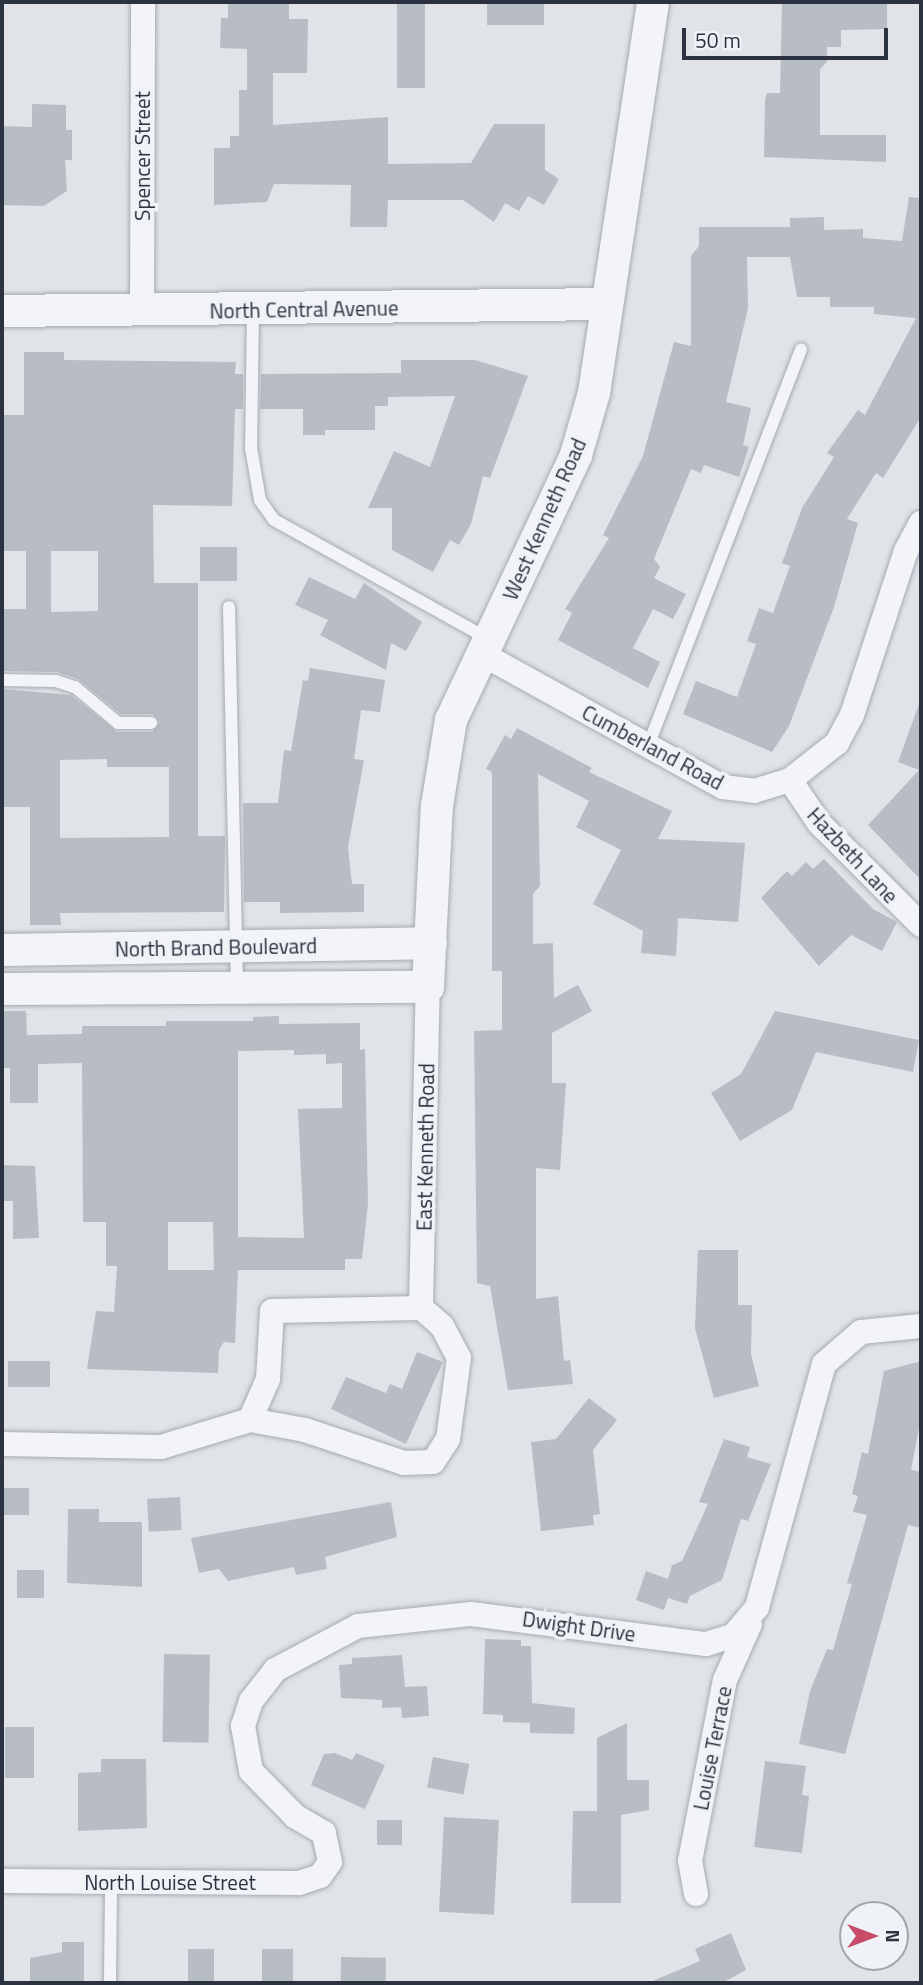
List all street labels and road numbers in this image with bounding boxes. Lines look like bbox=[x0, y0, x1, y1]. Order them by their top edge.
street label: Spencer Street bbox=[129, 91, 155, 221]
street label: North Central Avenue bbox=[209, 295, 399, 323]
street label: West Kenneth Road bbox=[497, 434, 591, 604]
street label: Cumberland Road bbox=[578, 699, 728, 795]
street label: Hazbeth Lane bbox=[802, 802, 904, 908]
street label: North Brand Boulevard bbox=[115, 933, 317, 961]
street label: East Kenneth Road bbox=[411, 1063, 439, 1231]
street label: Dwight Drive bbox=[521, 1606, 637, 1646]
street label: Louise Terrace bbox=[688, 1684, 736, 1812]
street label: North Louise Street bbox=[84, 1869, 256, 1895]

